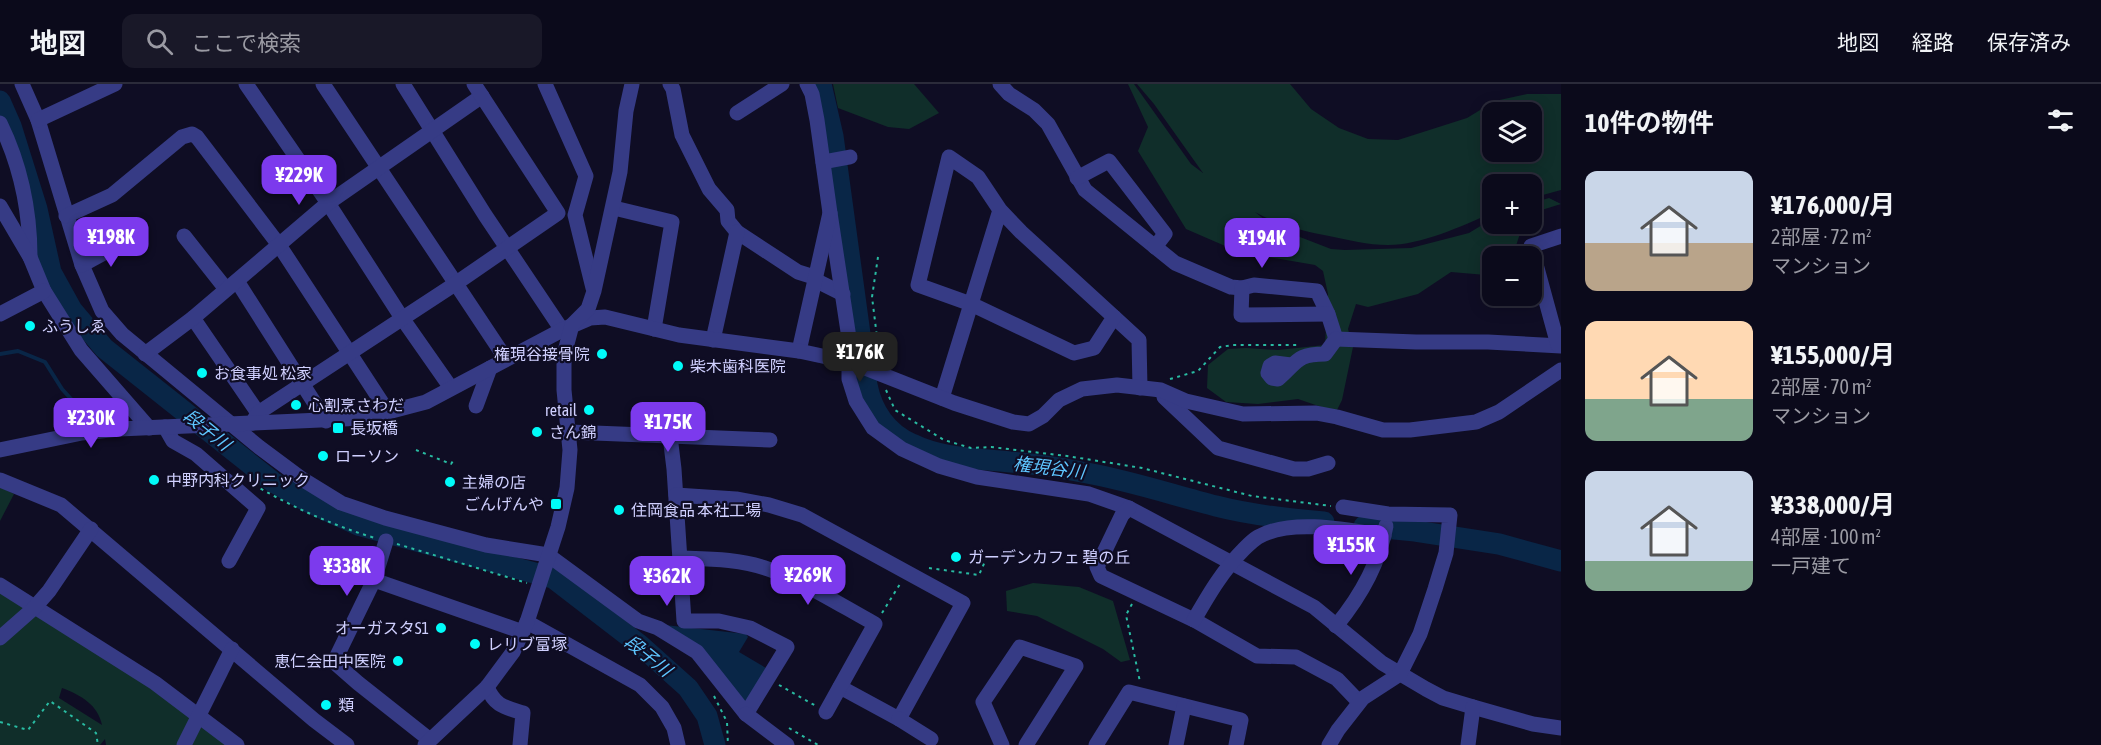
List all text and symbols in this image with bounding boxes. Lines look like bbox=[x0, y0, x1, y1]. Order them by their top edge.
search box bbox=[122, 14, 542, 68]
icon: search bbox=[143, 25, 176, 58]
text: 地図 bbox=[30, 27, 86, 59]
text: ここで検索 bbox=[191, 30, 301, 56]
text: 地図 bbox=[1837, 30, 1879, 54]
text: 経路 bbox=[1912, 30, 1954, 54]
text: 保存済み bbox=[1987, 30, 2071, 54]
map controls bbox=[1482, 102, 1542, 306]
button: layers bbox=[1482, 102, 1542, 162]
icon: filters bbox=[2044, 104, 2077, 137]
text: 10件の物件 bbox=[1585, 108, 1713, 138]
pin: ¥229K bbox=[257, 155, 341, 206]
text: ¥229K bbox=[276, 163, 322, 186]
button: + bbox=[1482, 174, 1542, 234]
text: ¥176,000/月 bbox=[1771, 190, 1895, 220]
icon: home bbox=[1633, 195, 1705, 267]
pin: ¥198K bbox=[69, 217, 153, 268]
pin: ¥194K bbox=[1220, 218, 1304, 269]
text: ¥198K bbox=[88, 225, 134, 248]
text: 2部屋 · 72 m² bbox=[1771, 225, 1872, 248]
text: ¥194K bbox=[1239, 226, 1285, 249]
button: − bbox=[1482, 246, 1542, 306]
text: マンション bbox=[1771, 254, 1871, 277]
place label: ふうしゑ bbox=[42, 317, 106, 335]
marker: ふうしゑ bbox=[23, 319, 37, 333]
pin: ¥176K bbox=[818, 332, 902, 383]
text: ¥176K bbox=[837, 340, 883, 363]
text: ¥155,000/月 bbox=[1771, 340, 1895, 370]
place label: 権現谷接骨院 bbox=[494, 345, 590, 363]
icon: home bbox=[1633, 345, 1705, 417]
marker: 権現谷接骨院 bbox=[595, 347, 609, 361]
place label: 柴木歯科医院 bbox=[690, 357, 786, 375]
marker: 柴木歯科医院 bbox=[671, 359, 685, 373]
place label: お食事処 松家 bbox=[214, 364, 312, 382]
marker: お食事処 松家 bbox=[195, 366, 209, 380]
text: 2部屋 · 70 m² bbox=[1771, 375, 1872, 398]
place label: 心割烹さわだ bbox=[308, 396, 404, 414]
pin: ¥230K bbox=[49, 398, 133, 449]
marker: 心割烹さわだ bbox=[289, 398, 303, 412]
place label: retail bbox=[545, 401, 578, 419]
pin: ¥175K bbox=[626, 402, 710, 453]
marker: retail bbox=[582, 403, 596, 417]
water label: 段子川 bbox=[180, 404, 236, 456]
text: マンション bbox=[1771, 404, 1871, 427]
text: ¥230K bbox=[68, 406, 114, 429]
text: ¥175K bbox=[645, 410, 691, 433]
place label: 長坂橋 bbox=[350, 419, 398, 437]
marker: 長坂橋 bbox=[331, 421, 345, 435]
place label: さん錦 bbox=[549, 423, 597, 441]
marker: さん錦 bbox=[530, 425, 544, 439]
place label: ローソン bbox=[335, 447, 399, 465]
marker: ローソン bbox=[316, 449, 330, 463]
water label: 権現谷川 bbox=[1012, 453, 1088, 483]
place label: 中野内科クリニック bbox=[166, 471, 310, 489]
marker: 中野内科クリニック bbox=[147, 473, 161, 487]
place label: 主婦の店 bbox=[462, 473, 526, 491]
marker: 主婦の店 bbox=[443, 475, 457, 489]
text: ¥338,000/月 bbox=[1771, 490, 1895, 520]
place label: ごんげんや bbox=[464, 495, 544, 513]
icon: home bbox=[1633, 495, 1705, 567]
marker: ごんげんや bbox=[549, 497, 563, 511]
place label: 住岡食品 本社工場 bbox=[631, 501, 761, 519]
marker: 住岡食品 本社工場 bbox=[612, 503, 626, 517]
pin: ¥155K bbox=[1309, 525, 1393, 576]
text: 4部屋 · 100 m² bbox=[1771, 525, 1881, 548]
text: ¥155K bbox=[1328, 533, 1374, 556]
pin: ¥338K bbox=[305, 546, 389, 597]
place label: ガーデンカフェ 碧の丘 bbox=[968, 548, 1130, 566]
marker: ガーデンカフェ 碧の丘 bbox=[949, 550, 963, 564]
text: ¥338K bbox=[324, 554, 370, 577]
text: 一戸建て bbox=[1771, 554, 1851, 577]
pin: ¥269K bbox=[766, 555, 850, 606]
pin: ¥362K bbox=[625, 556, 709, 607]
text: ¥269K bbox=[785, 563, 831, 586]
text: ¥362K bbox=[644, 564, 690, 587]
place label: オーガスタS1 bbox=[335, 619, 429, 637]
marker: オーガスタS1 bbox=[434, 621, 448, 635]
water label: 段子川 bbox=[621, 630, 677, 682]
place label: レリブ富塚 bbox=[487, 635, 567, 653]
marker: レリブ富塚 bbox=[468, 637, 482, 651]
place label: 恵仁会田中医院 bbox=[274, 652, 386, 670]
marker: 恵仁会田中医院 bbox=[391, 654, 405, 668]
place label: 類 bbox=[338, 696, 354, 714]
marker: 類 bbox=[319, 698, 333, 712]

